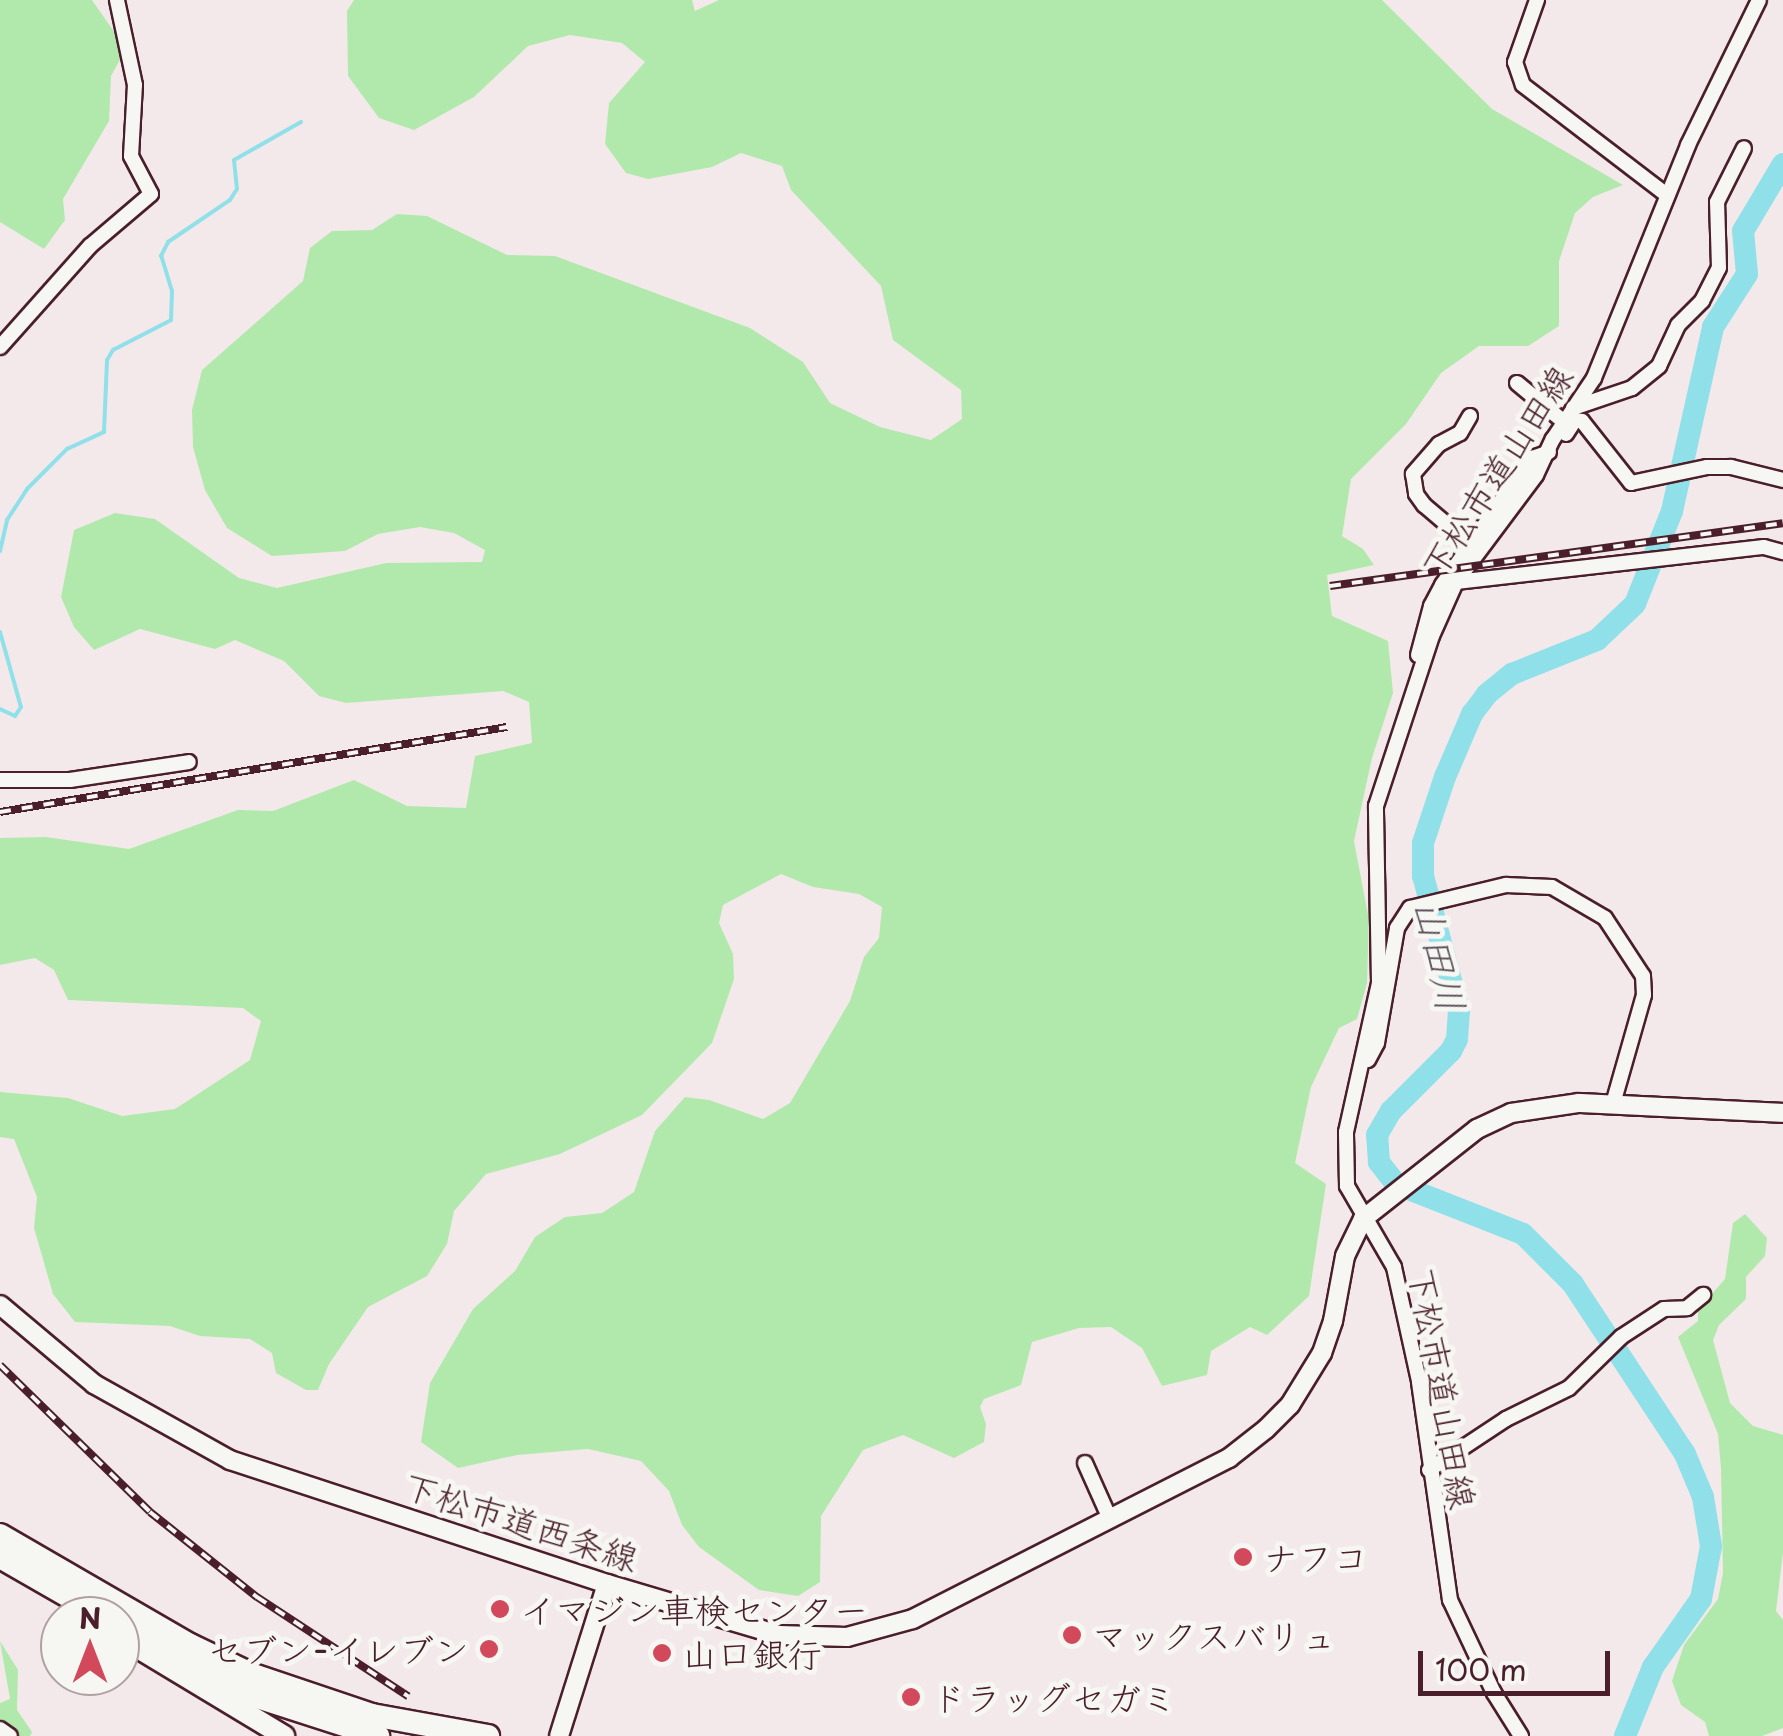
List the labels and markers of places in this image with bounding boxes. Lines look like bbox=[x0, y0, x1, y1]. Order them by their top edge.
place label: ナフコ bbox=[1263, 1536, 1368, 1578]
marker: ナフコ bbox=[1232, 1546, 1254, 1568]
place label: イマジン車検センター bbox=[520, 1588, 870, 1630]
marker: イマジン車検センター bbox=[489, 1598, 511, 1620]
place label: マックスバリュ bbox=[1092, 1614, 1337, 1656]
marker: マックスバリュ bbox=[1061, 1624, 1083, 1646]
place label: セブン-イレブン bbox=[207, 1628, 469, 1670]
place label: 山口銀行 bbox=[682, 1632, 822, 1674]
marker: セブン-イレブン bbox=[478, 1638, 500, 1660]
marker: 山口銀行 bbox=[651, 1642, 673, 1664]
place label: ドラッグセガミ bbox=[931, 1676, 1176, 1718]
marker: ドラッグセガミ bbox=[900, 1686, 922, 1708]

